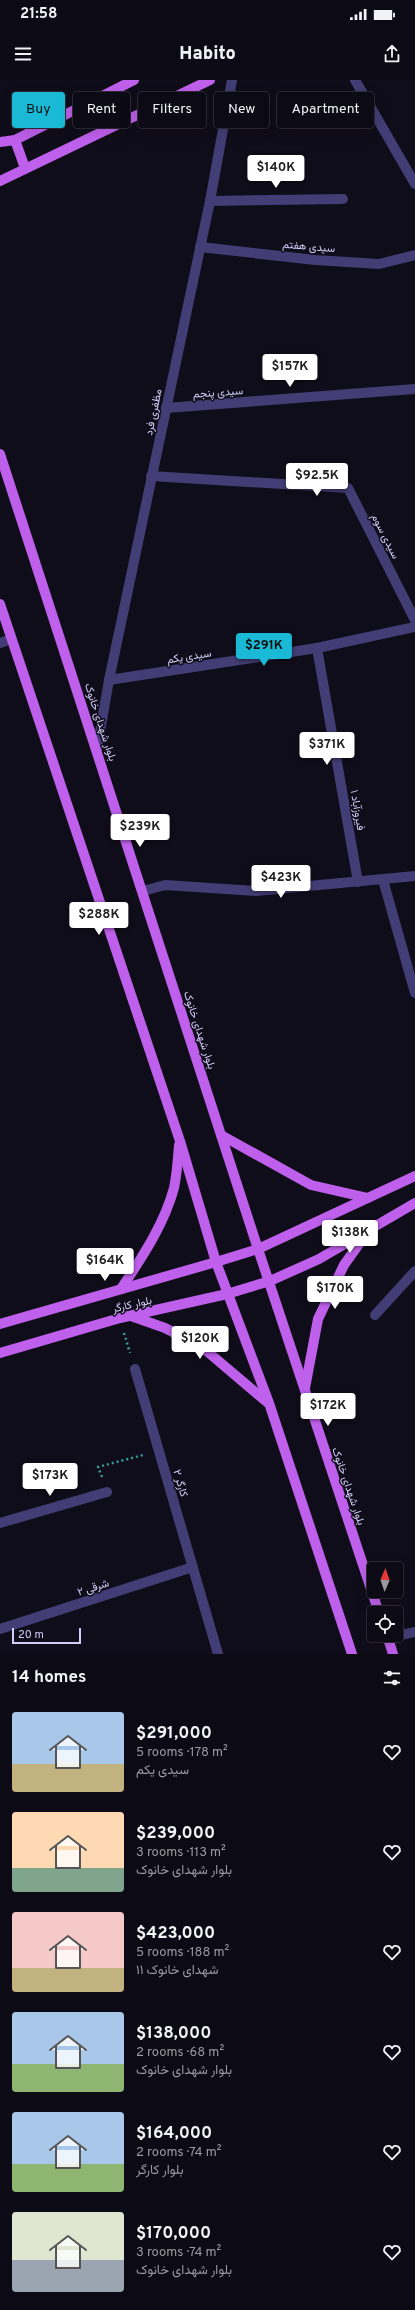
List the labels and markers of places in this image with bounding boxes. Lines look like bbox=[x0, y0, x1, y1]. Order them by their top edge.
pin: $140K bbox=[248, 155, 304, 189]
pin: $157K bbox=[262, 354, 318, 388]
pin: $92.5K bbox=[284, 463, 350, 497]
pin: $291K bbox=[236, 633, 292, 667]
pin: $371K bbox=[299, 732, 355, 766]
pin: $239K bbox=[112, 814, 168, 848]
pin: $423K bbox=[253, 865, 309, 899]
pin: $288K bbox=[71, 902, 127, 936]
pin: $138K bbox=[322, 1220, 378, 1254]
pin: $164K bbox=[77, 1248, 133, 1282]
pin: $170K bbox=[307, 1276, 363, 1310]
pin: $120K bbox=[172, 1326, 228, 1360]
pin: $172K bbox=[300, 1393, 356, 1427]
pin: $173K bbox=[22, 1463, 78, 1497]

